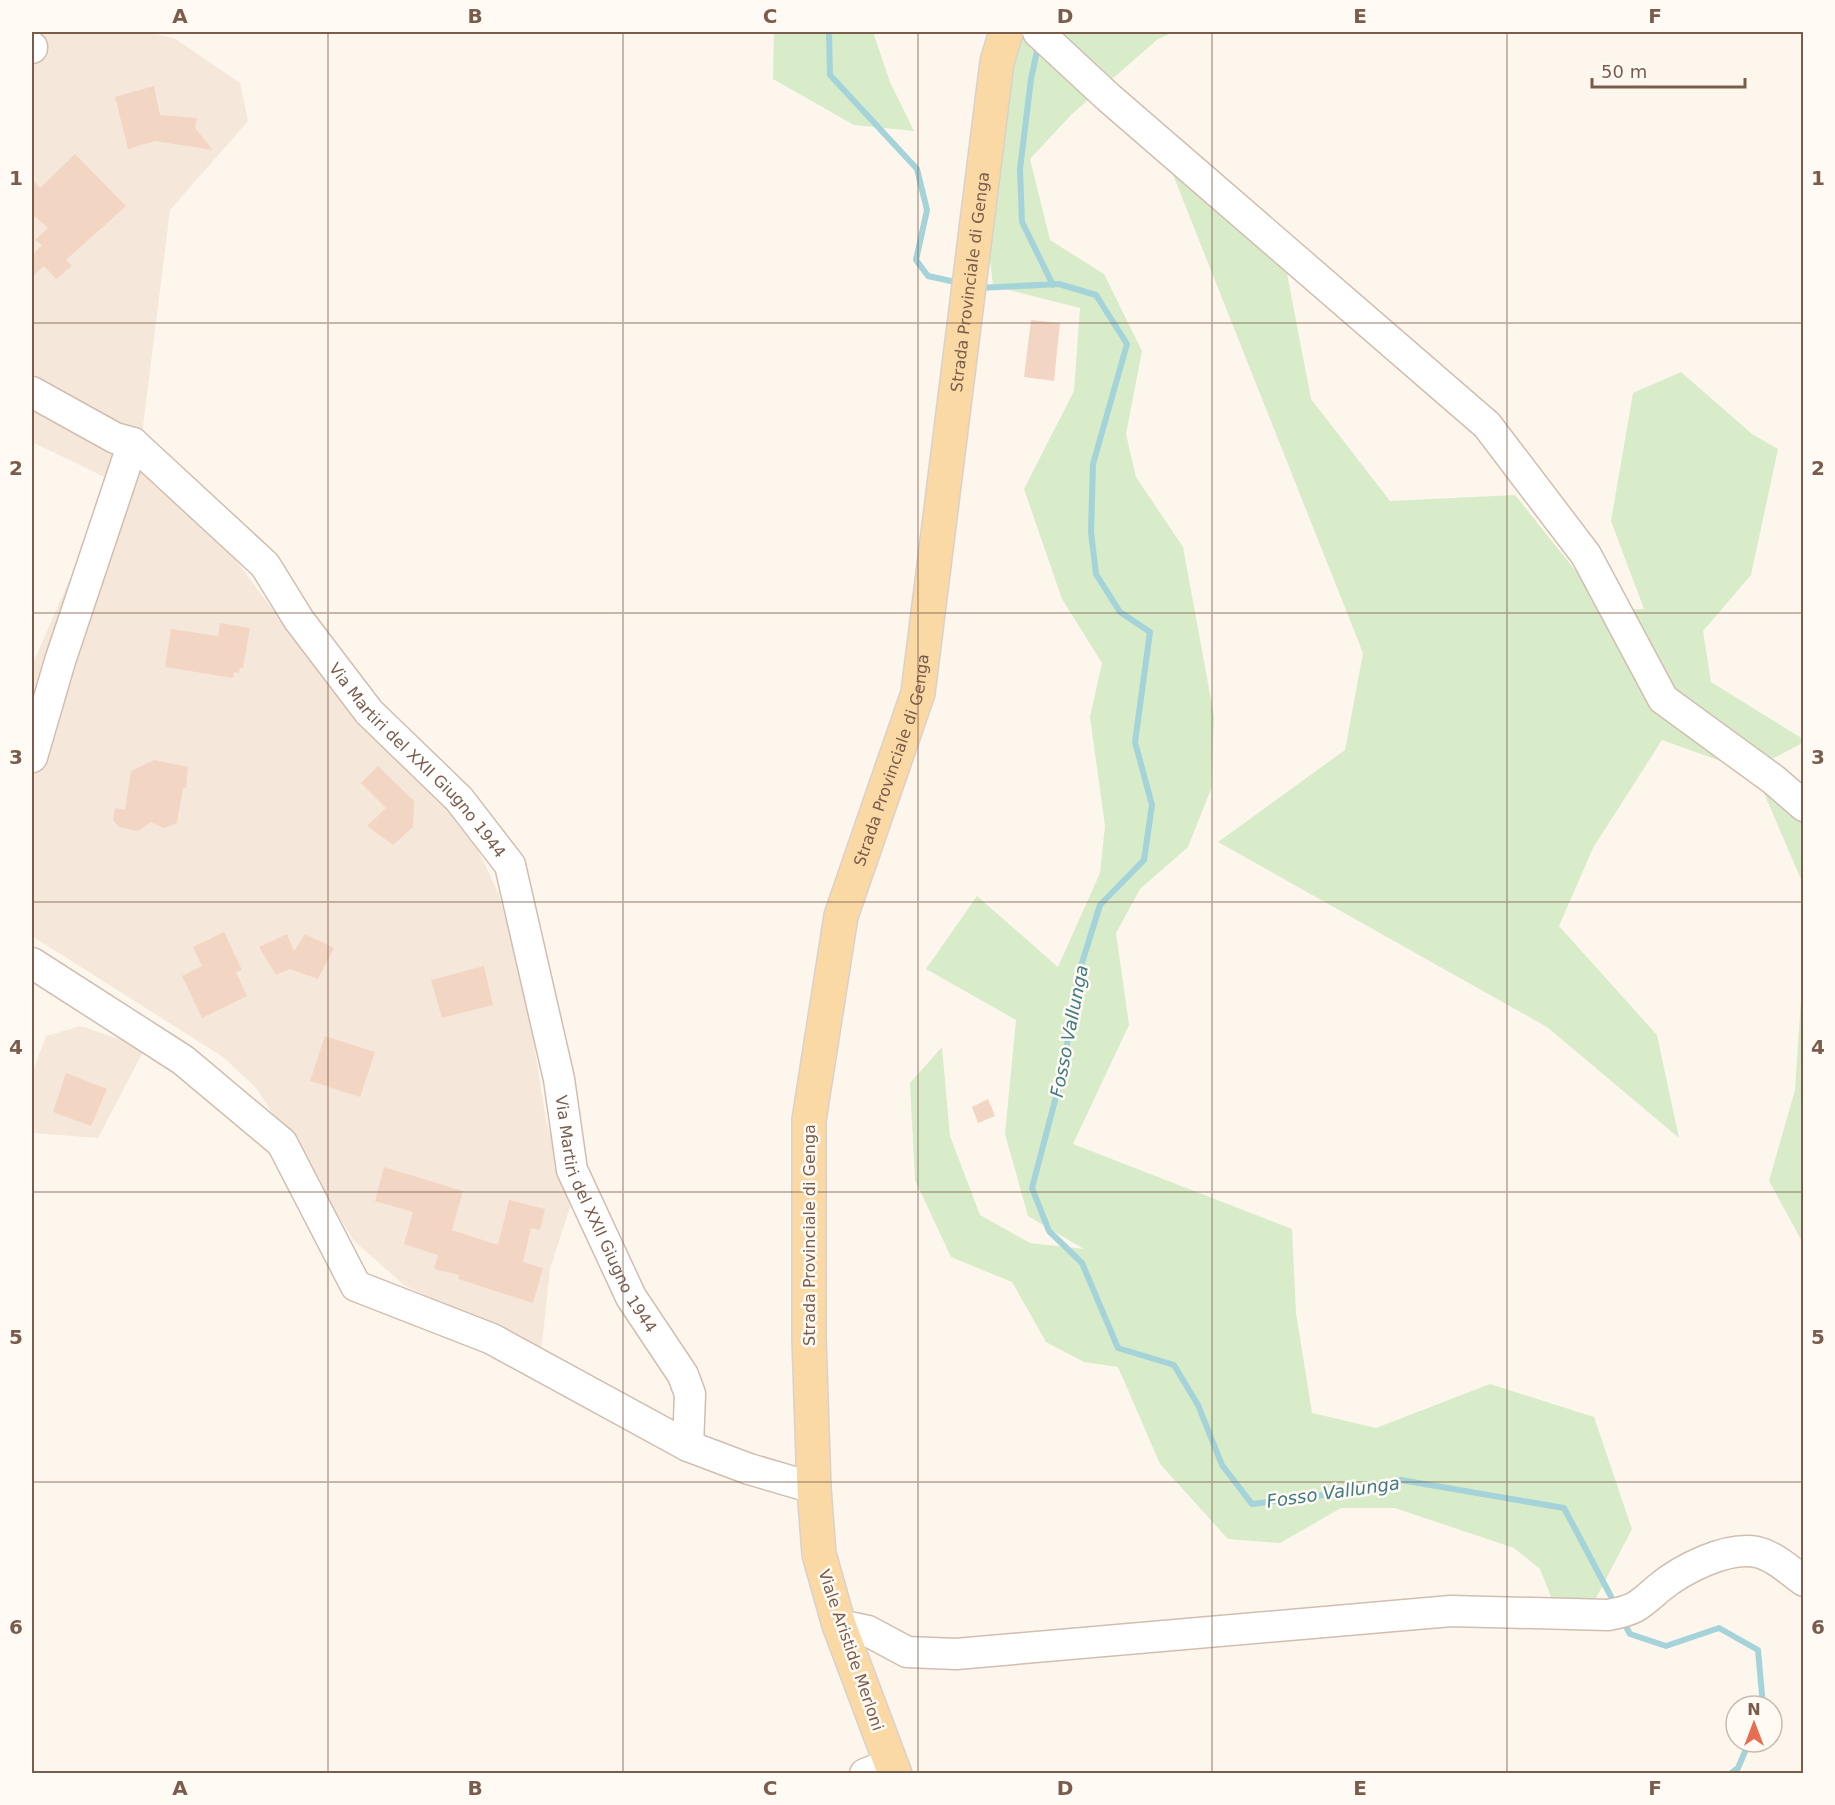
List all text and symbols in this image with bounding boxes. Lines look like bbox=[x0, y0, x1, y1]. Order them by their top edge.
text: A bbox=[172, 4, 188, 28]
text: B bbox=[467, 4, 483, 28]
text: C bbox=[763, 4, 777, 28]
text: D bbox=[1057, 4, 1073, 28]
text: E bbox=[1353, 4, 1367, 28]
text: F bbox=[1648, 4, 1662, 28]
scale bar bbox=[1592, 51, 1745, 89]
text: 50 m bbox=[1601, 61, 1647, 82]
text: 1 bbox=[9, 166, 23, 190]
text: 1 bbox=[1811, 166, 1825, 190]
street label: Strada Provinciale di Genga bbox=[946, 171, 993, 393]
text: 2 bbox=[9, 456, 23, 480]
text: 2 bbox=[1811, 456, 1825, 480]
street label: Strada Provinciale di Genga bbox=[849, 653, 932, 869]
street label: Via Martiri del XXII Giugno 1944 bbox=[325, 659, 510, 861]
text: 3 bbox=[9, 745, 23, 769]
text: 3 bbox=[1811, 745, 1825, 769]
water label: Fosso Vallunga bbox=[1046, 963, 1092, 1099]
text: 4 bbox=[9, 1035, 23, 1059]
text: 4 bbox=[1811, 1035, 1825, 1059]
street label: Via Martiri del XXII Giugno 1944 bbox=[552, 1094, 661, 1336]
street label: Strada Provinciale di Genga bbox=[800, 1124, 819, 1346]
text: 5 bbox=[9, 1325, 23, 1349]
text: 5 bbox=[1811, 1325, 1825, 1349]
water label: Fosso Vallunga bbox=[1265, 1472, 1401, 1512]
street label: Viale Aristide Merloni bbox=[814, 1567, 888, 1733]
text: 6 bbox=[9, 1615, 23, 1639]
text: 6 bbox=[1811, 1615, 1825, 1639]
north arrow bbox=[1724, 1694, 1784, 1754]
text: N bbox=[1747, 1700, 1761, 1719]
text: A bbox=[172, 1776, 188, 1800]
text: B bbox=[467, 1776, 483, 1800]
text: C bbox=[763, 1776, 777, 1800]
text: D bbox=[1057, 1776, 1073, 1800]
text: E bbox=[1353, 1776, 1367, 1800]
text: F bbox=[1648, 1776, 1662, 1800]

